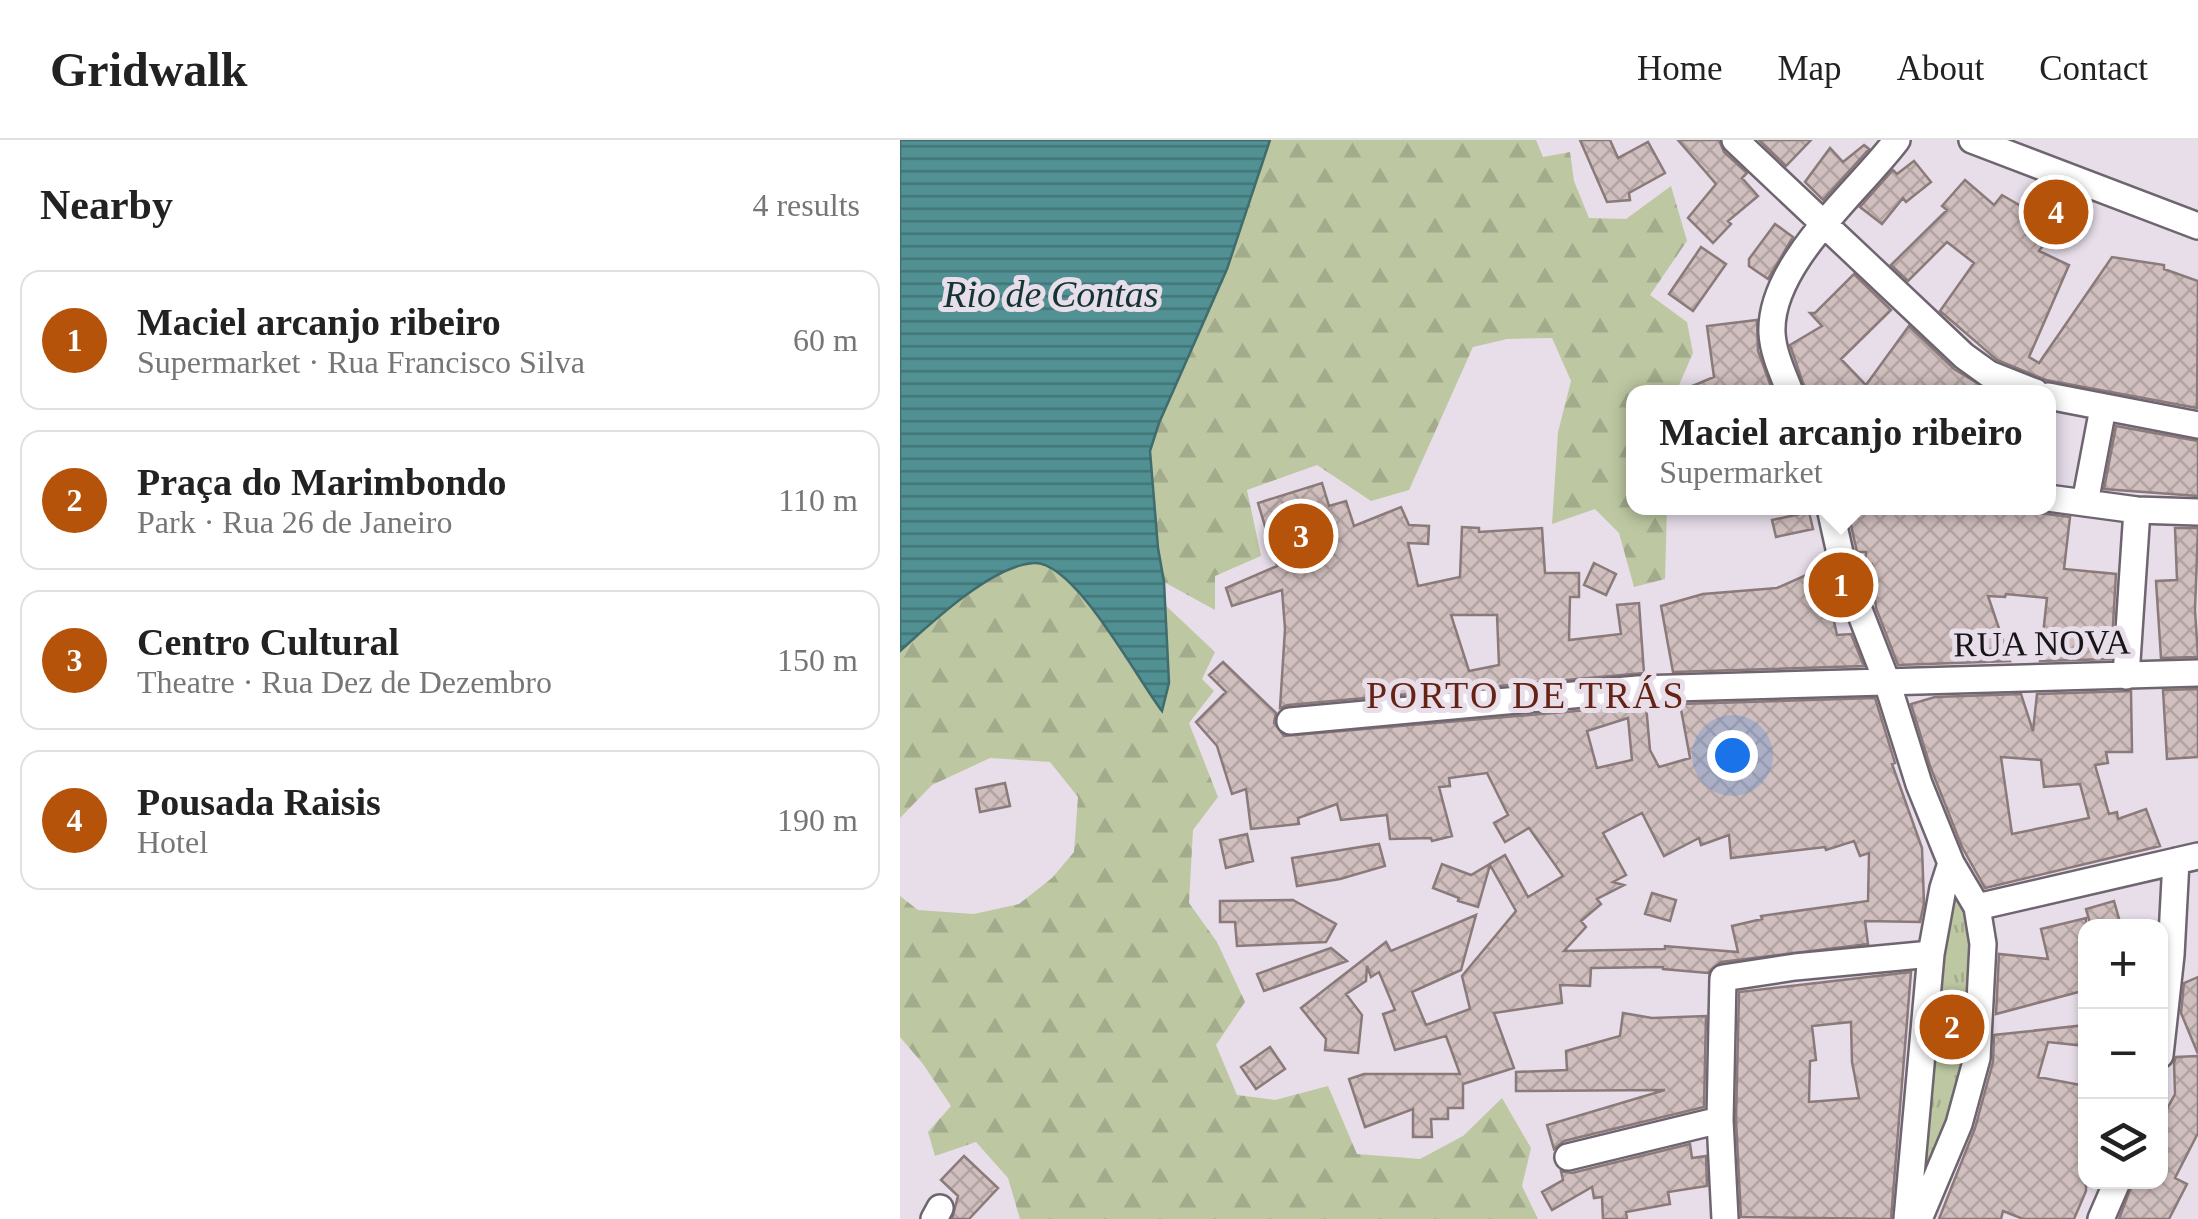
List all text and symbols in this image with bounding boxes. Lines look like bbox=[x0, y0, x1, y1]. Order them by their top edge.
text: Gridwalk bbox=[50, 43, 247, 96]
text: Home bbox=[1637, 49, 1722, 88]
text: Map bbox=[1777, 49, 1842, 88]
text: About bbox=[1897, 49, 1984, 88]
text: Contact bbox=[2039, 49, 2148, 88]
pin: 4 bbox=[2024, 174, 2088, 250]
text: Nearby bbox=[40, 182, 173, 228]
text: 4 results bbox=[752, 187, 860, 223]
water label: Rio de Contas bbox=[942, 273, 1159, 315]
text: Maciel arcanjo ribeiro bbox=[137, 301, 501, 343]
text: 1 bbox=[67, 322, 83, 358]
text: 60 m bbox=[793, 322, 858, 358]
text: Supermarket · Rua Francisco Silva bbox=[137, 344, 585, 380]
popup bbox=[1626, 385, 2056, 515]
text: Maciel arcanjo ribeiro bbox=[1659, 411, 2023, 453]
text: Supermarket bbox=[1659, 454, 1823, 490]
text: Praça do Marimbondo bbox=[137, 461, 506, 503]
text: 2 bbox=[67, 482, 83, 518]
text: 110 m bbox=[778, 482, 858, 518]
pin: 3 bbox=[1268, 498, 1334, 574]
text: Park · Rua 26 de Janeiro bbox=[137, 504, 452, 540]
pin: 1 bbox=[1808, 548, 1874, 622]
text: Centro Cultural bbox=[137, 621, 399, 663]
street label: RUA NOVA bbox=[1953, 622, 2132, 665]
text: 3 bbox=[67, 642, 83, 678]
text: 150 m bbox=[777, 642, 858, 678]
text: Theatre · Rua Dez de Dezembro bbox=[137, 664, 552, 700]
district label: PORTO DE TRÁS bbox=[1366, 674, 1686, 716]
your location bbox=[1707, 730, 1758, 781]
text: Pousada Raisis bbox=[137, 781, 381, 823]
text: 4 bbox=[67, 802, 83, 838]
text: 190 m bbox=[777, 802, 858, 838]
text: Hotel bbox=[137, 824, 208, 860]
map controls bbox=[2078, 919, 2168, 1189]
button: + bbox=[2078, 919, 2168, 1009]
pin: 2 bbox=[1920, 990, 1984, 1064]
button: − bbox=[2078, 1009, 2168, 1099]
button: layers bbox=[2078, 1099, 2168, 1189]

